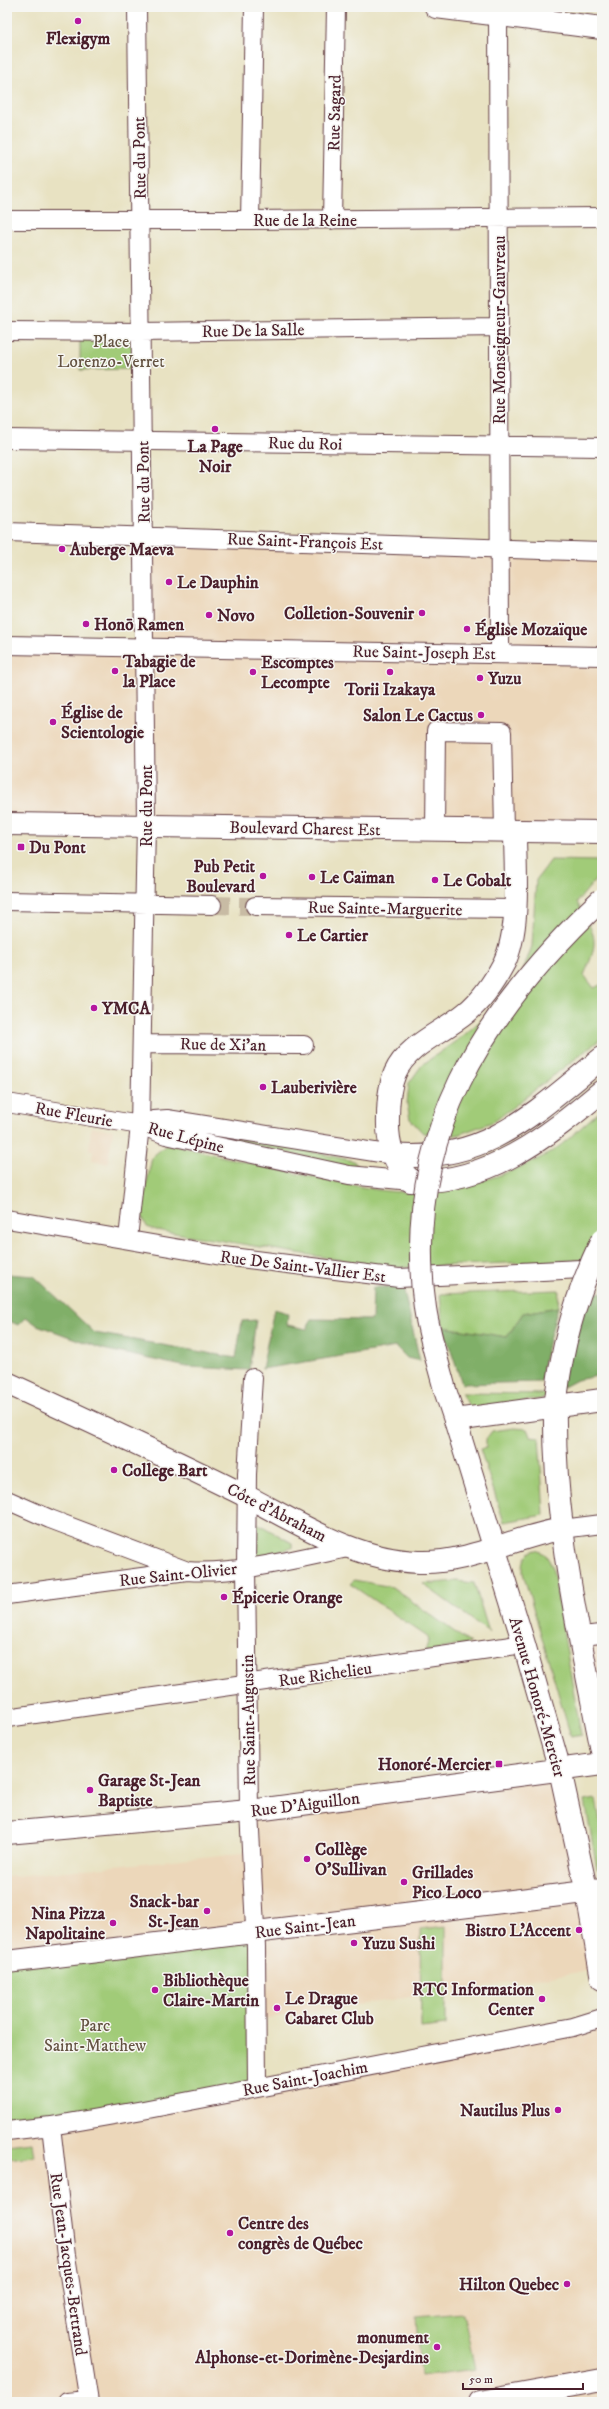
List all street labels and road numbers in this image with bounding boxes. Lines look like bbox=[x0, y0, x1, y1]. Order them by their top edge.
street label: Rue Sagard bbox=[323, 74, 347, 152]
street label: Rue du Pont bbox=[128, 116, 152, 199]
street label: Rue de la Reine bbox=[253, 210, 357, 232]
street label: Rue Monseigneur-Gauvreau bbox=[489, 236, 511, 424]
street label: Rue De la Salle bbox=[201, 319, 305, 343]
street label: Rue du Roi bbox=[268, 432, 342, 456]
street label: Rue du Pont bbox=[132, 440, 156, 523]
street label: Rue Saint-François Est bbox=[226, 528, 384, 556]
street label: Rue Saint-Joseph Est bbox=[352, 641, 496, 665]
street label: Rue du Pont bbox=[136, 764, 158, 847]
street label: Boulevard Charest Est bbox=[229, 817, 381, 841]
street label: Rue Sainte-Marguerite bbox=[307, 897, 462, 921]
street label: Rue de Xi'an bbox=[180, 1033, 266, 1057]
street label: Rue Fleurie bbox=[33, 1097, 114, 1133]
street label: Rue Lépine bbox=[145, 1117, 226, 1159]
street label: Rue De Saint-Vallier Est bbox=[219, 1246, 388, 1288]
street label: Côte d'Abraham bbox=[223, 1478, 330, 1548]
street label: Rue Saint-Olivier bbox=[118, 1558, 239, 1592]
street label: Avenue Honoré-Mercier bbox=[504, 1614, 571, 1781]
street label: Rue Saint-Augustin bbox=[237, 1654, 261, 1786]
street label: Rue Richelieu bbox=[277, 1658, 373, 1692]
street label: Rue D'Aiguillon bbox=[249, 1787, 361, 1823]
street label: Rue Saint-Jean bbox=[253, 1910, 357, 1944]
street label: Rue Saint-Joachim bbox=[241, 2056, 370, 2102]
street label: Rue Jean-Jacques-Bertrand bbox=[44, 2171, 92, 2357]

